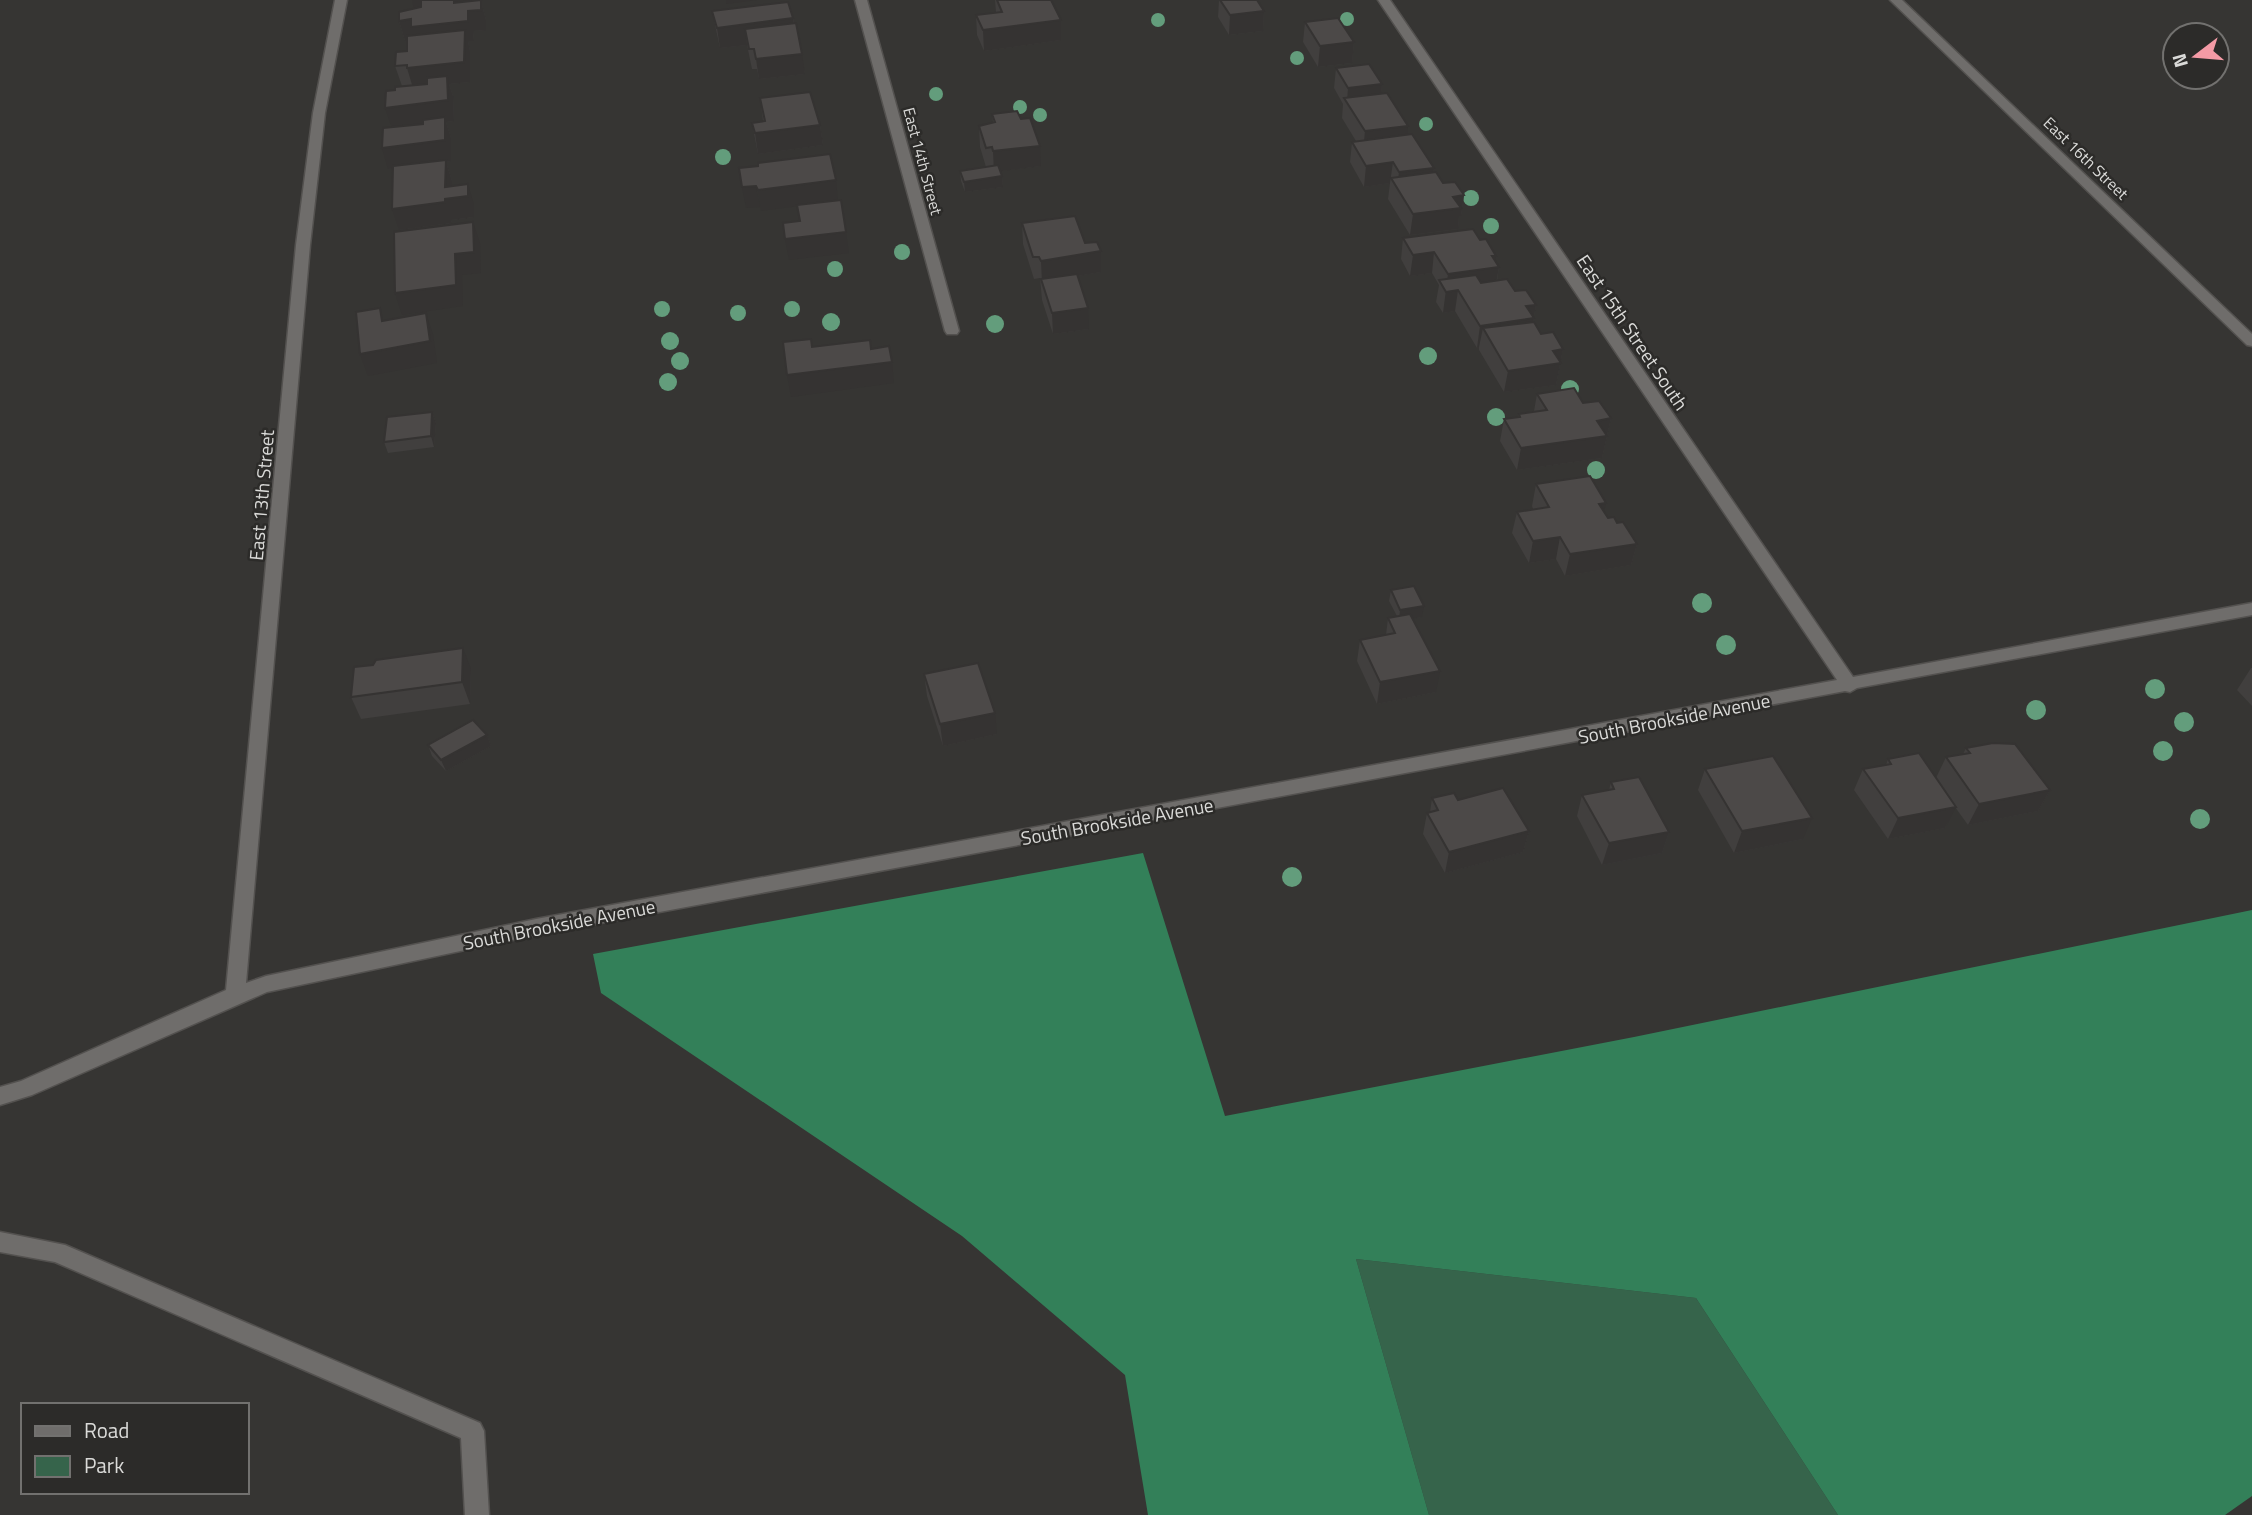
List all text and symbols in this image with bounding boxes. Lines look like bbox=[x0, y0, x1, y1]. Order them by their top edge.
north arrow bbox=[2161, 21, 2231, 91]
text: N bbox=[2163, 50, 2195, 71]
street label: East 14th Street bbox=[897, 105, 949, 218]
street label: East 16th Street bbox=[2038, 111, 2134, 205]
street label: East 15th Street South bbox=[1570, 248, 1696, 416]
street label: East 13th Street bbox=[241, 428, 281, 562]
street label: South Brookside Avenue bbox=[1576, 685, 1772, 751]
street label: South Brookside Avenue bbox=[1018, 790, 1216, 852]
street label: South Brookside Avenue bbox=[461, 891, 657, 957]
legend bbox=[21, 1403, 248, 1494]
text: Road bbox=[84, 1414, 129, 1446]
text: Park bbox=[84, 1449, 124, 1481]

